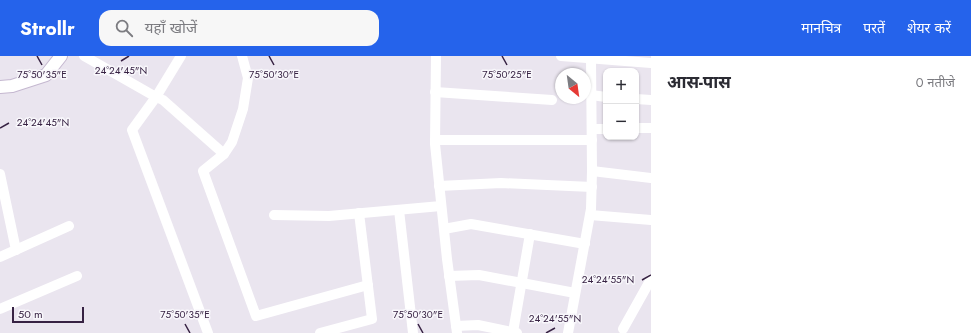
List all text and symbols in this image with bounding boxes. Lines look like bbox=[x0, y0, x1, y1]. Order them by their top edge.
search box bbox=[99, 10, 379, 46]
text: Strollr bbox=[20, 15, 75, 42]
icon: search bbox=[113, 17, 135, 39]
text: यहाँ खोजें bbox=[145, 17, 197, 39]
text: मानचित्र bbox=[801, 18, 841, 38]
text: परतें bbox=[863, 18, 885, 38]
text: शेयर करें bbox=[907, 18, 951, 38]
text: 24°24'45"N bbox=[95, 63, 147, 78]
text: 75°50'35"E bbox=[17, 67, 67, 82]
text: 75°50'30"E bbox=[249, 67, 299, 82]
text: 75°50'25"E bbox=[482, 67, 532, 82]
north arrow bbox=[555, 68, 591, 104]
map controls bbox=[603, 68, 639, 140]
button: + bbox=[603, 68, 639, 104]
text: आस-पास bbox=[667, 70, 731, 94]
text: 0 नतीजे bbox=[916, 73, 955, 92]
button: − bbox=[603, 104, 639, 140]
text: 24°24'45"N bbox=[17, 115, 69, 130]
text: 24°24'55"N bbox=[582, 272, 634, 287]
scale bar bbox=[12, 305, 84, 324]
text: 50 m bbox=[18, 306, 43, 322]
text: 75°50'35"E bbox=[160, 307, 210, 322]
text: 75°50'30"E bbox=[393, 307, 443, 322]
text: 24°24'55"N bbox=[529, 311, 581, 326]

